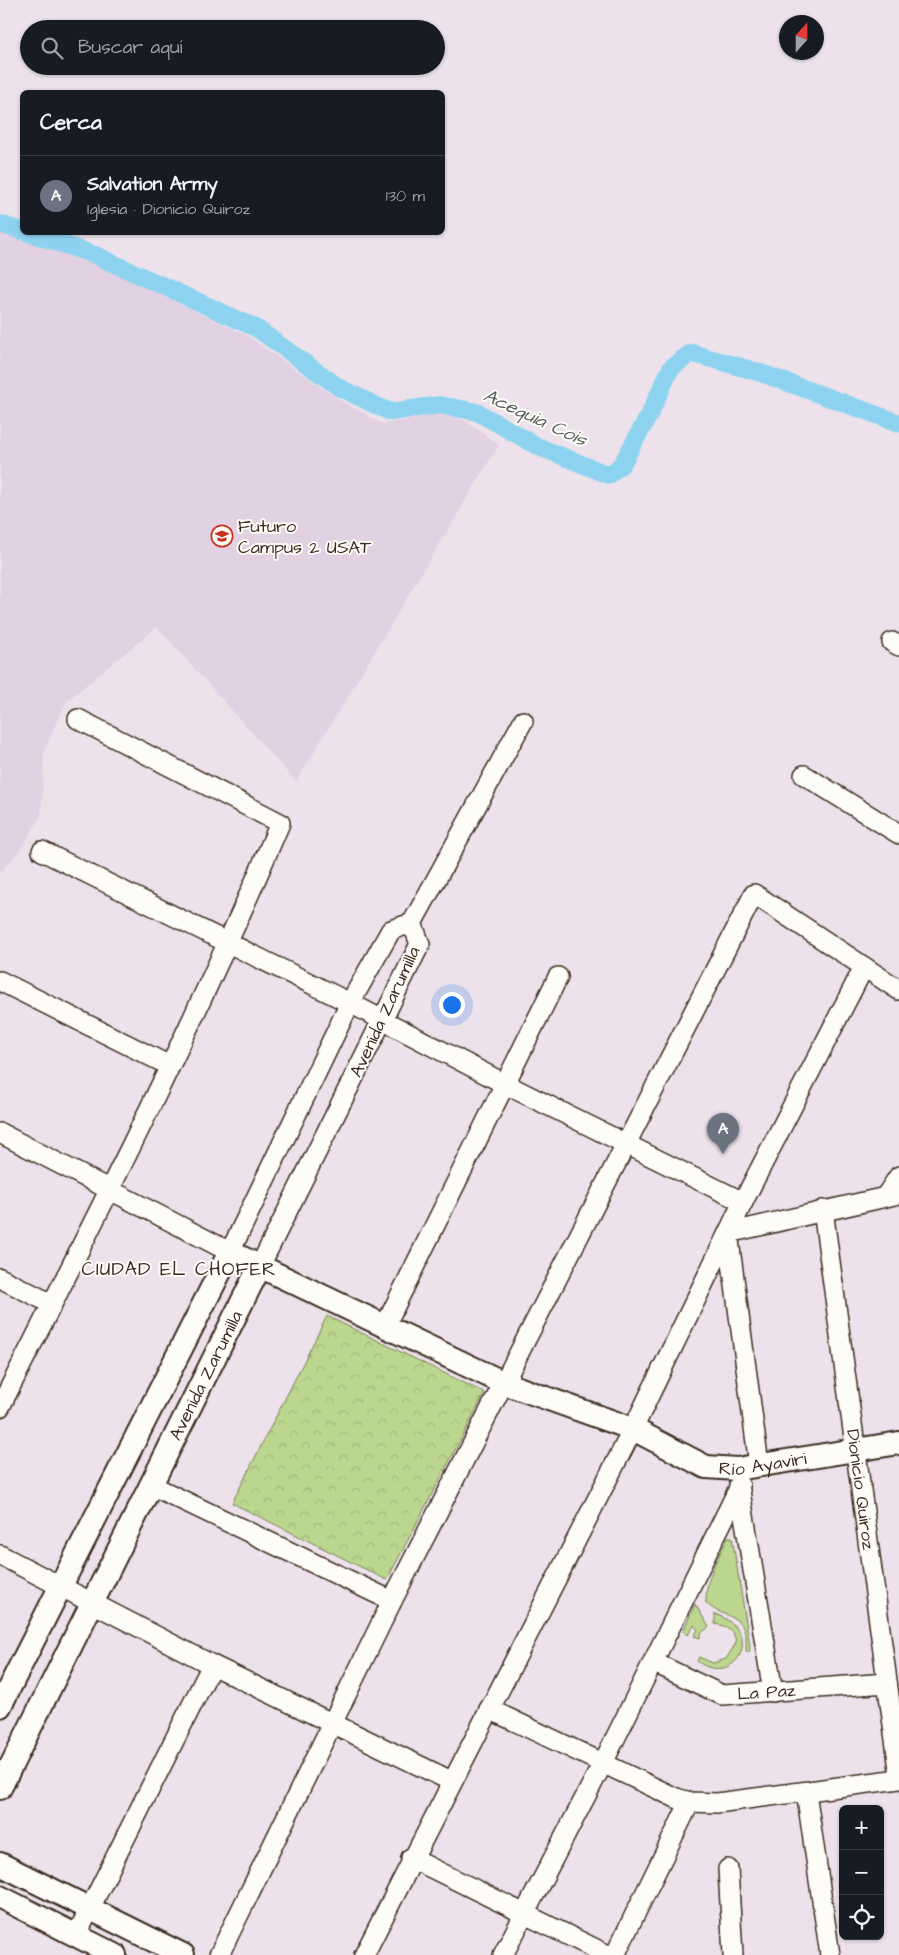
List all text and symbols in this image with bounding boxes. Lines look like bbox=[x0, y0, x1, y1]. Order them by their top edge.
north arrow bbox=[779, 15, 824, 60]
search box bbox=[20, 20, 445, 75]
icon: search bbox=[38, 34, 66, 62]
text: Buscar aquí bbox=[78, 34, 182, 61]
text: Cerca bbox=[40, 108, 102, 137]
text: Salvation Army bbox=[87, 171, 218, 198]
text: A bbox=[51, 185, 61, 207]
text: 130 m bbox=[386, 185, 425, 207]
text: Iglesia · Dionicio Quiroz bbox=[87, 198, 250, 220]
water label: Acequia Cois bbox=[479, 382, 592, 454]
place label: Futuro Campus 2 USAT bbox=[238, 514, 372, 560]
school or university icon: Futuro Campus 2 USAT bbox=[210, 524, 234, 548]
street label: Avenida Zarumilla bbox=[344, 942, 426, 1082]
your location bbox=[439, 992, 465, 1018]
pin: A bbox=[707, 1113, 739, 1154]
district label: CIUDAD EL CHOFER bbox=[81, 1256, 277, 1283]
street label: Avenida Zarumilla bbox=[163, 1306, 248, 1444]
street label: Dionicio Quiroz bbox=[840, 1428, 882, 1551]
street label: Río Ayaviri bbox=[718, 1445, 809, 1482]
street label: La Paz bbox=[736, 1677, 797, 1706]
map controls bbox=[839, 1805, 884, 1940]
button: + bbox=[839, 1805, 884, 1850]
button: − bbox=[839, 1850, 884, 1895]
button: locate bbox=[839, 1895, 884, 1940]

